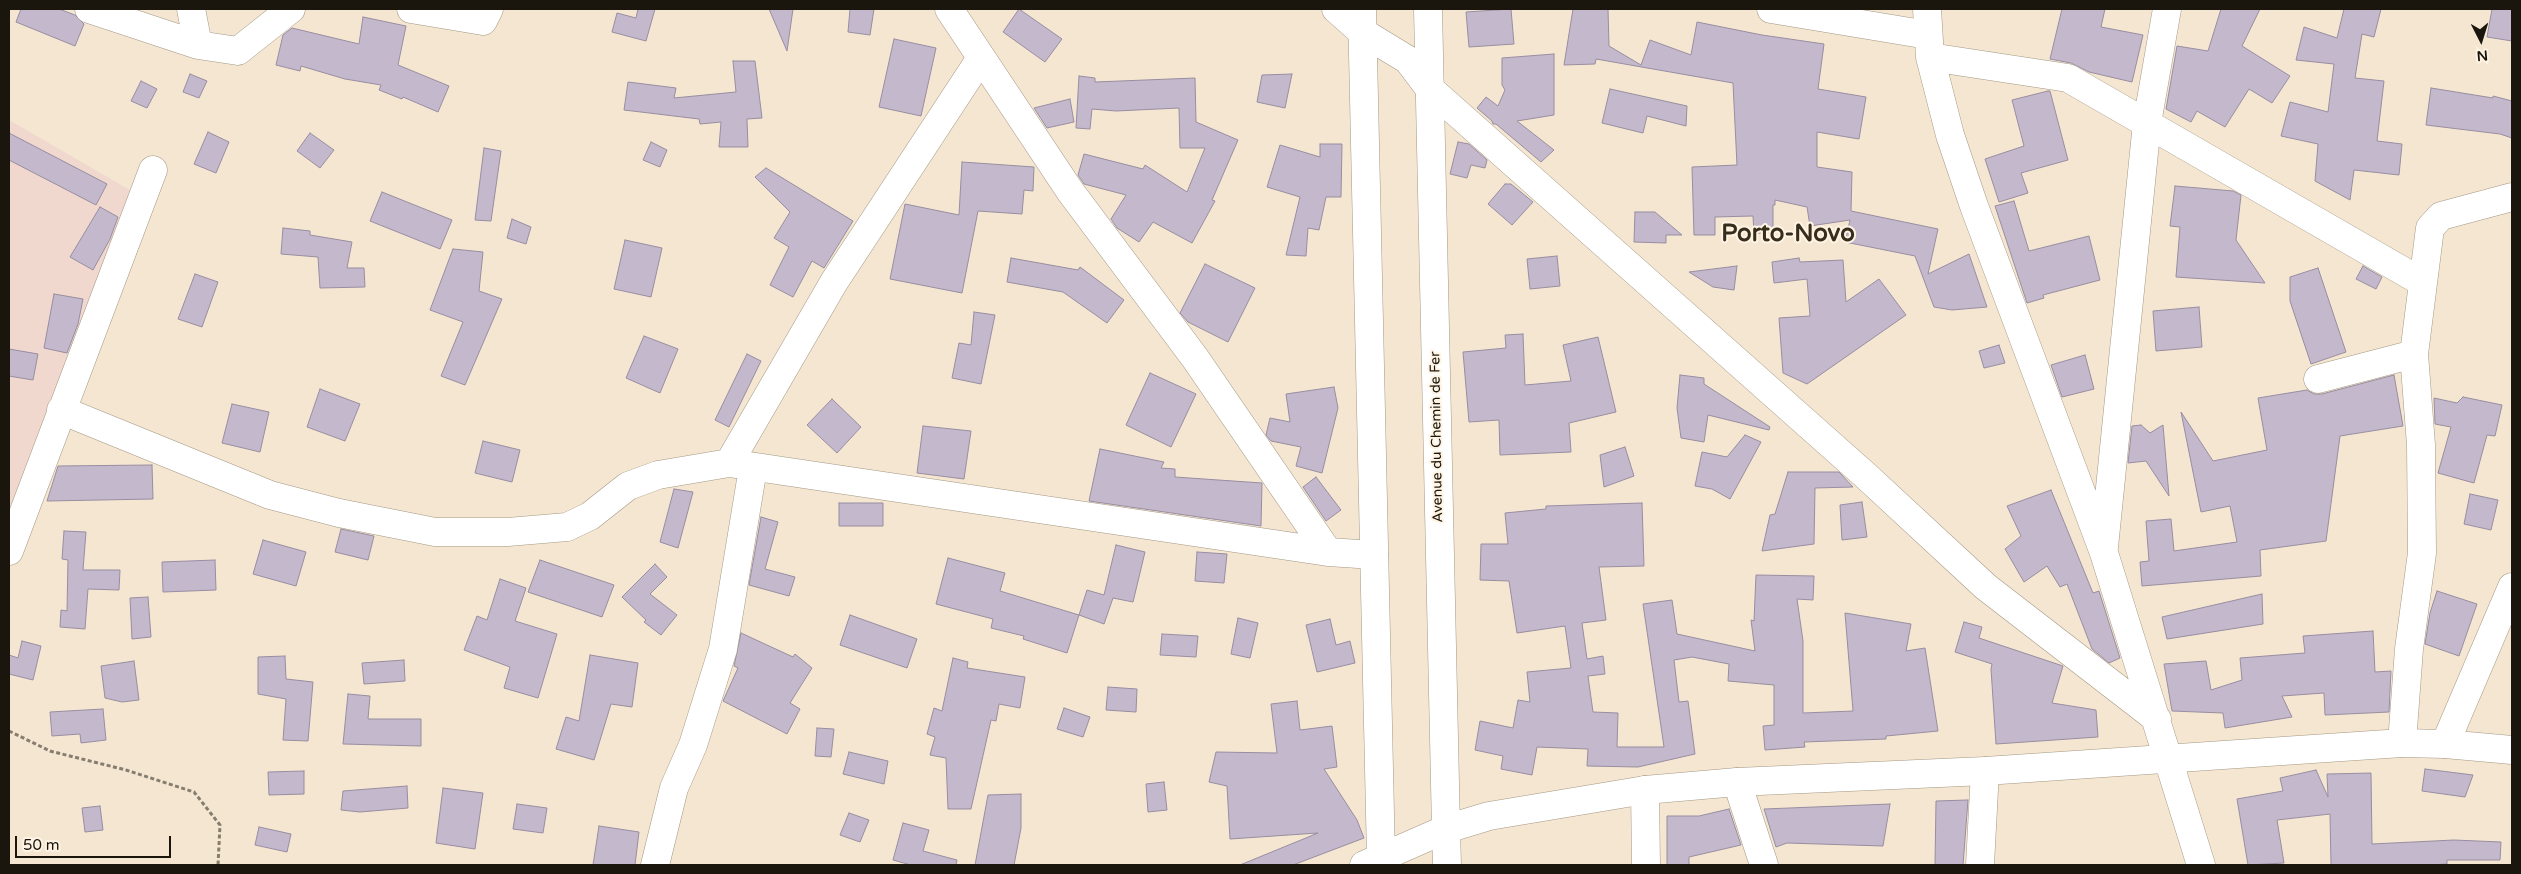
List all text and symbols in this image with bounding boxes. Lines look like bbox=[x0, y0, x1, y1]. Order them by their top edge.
north arrow bbox=[2456, 15, 2506, 65]
text: N bbox=[2476, 46, 2489, 64]
district label: Porto-Novo bbox=[1721, 221, 1855, 249]
street label: Avenue du Chemin de Fer bbox=[1427, 351, 1447, 523]
scale bar bbox=[18, 826, 174, 858]
text: 50 m bbox=[23, 836, 60, 854]

